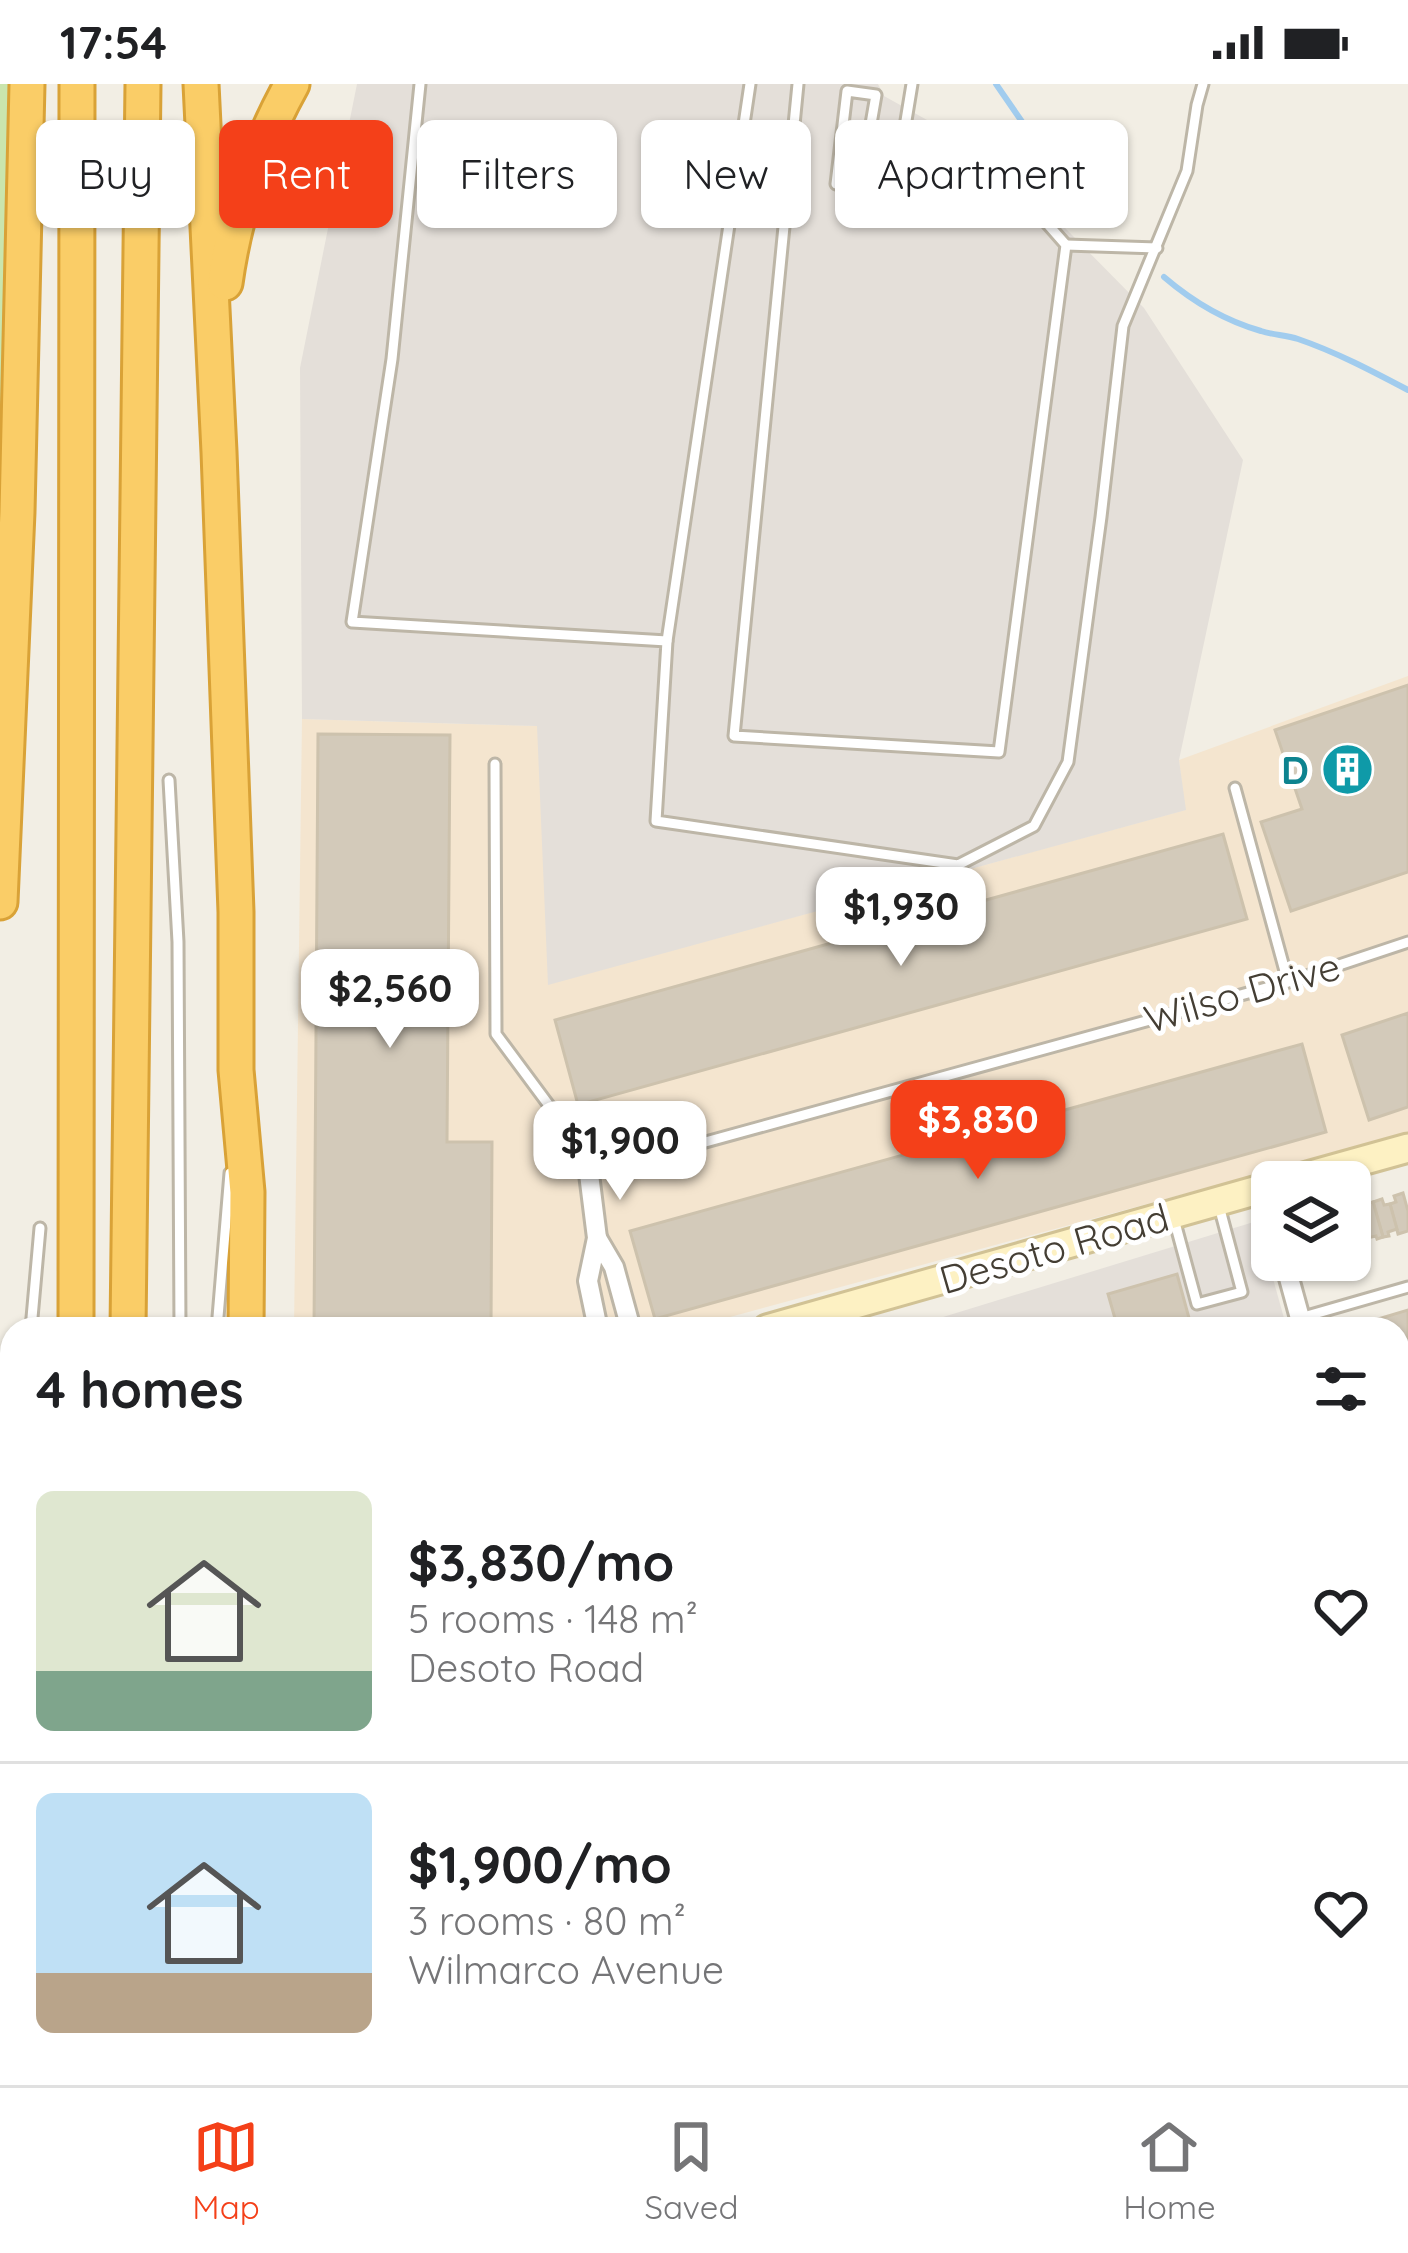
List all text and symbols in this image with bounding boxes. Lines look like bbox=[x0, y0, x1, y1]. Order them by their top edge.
text: 17:54 bbox=[60, 14, 167, 70]
chip: Buy bbox=[36, 120, 195, 228]
chip: Rent bbox=[219, 120, 393, 228]
chip: Filters bbox=[417, 120, 617, 228]
chip: New bbox=[641, 120, 811, 228]
chip: Apartment bbox=[835, 120, 1128, 228]
building icon: D bbox=[1320, 741, 1376, 797]
place label: D bbox=[1281, 745, 1309, 794]
pin: $1,930 bbox=[803, 867, 999, 969]
text: $1,930 bbox=[843, 881, 959, 930]
street label: Wilso Drive bbox=[1138, 941, 1346, 1043]
pin: $2,560 bbox=[292, 949, 488, 1051]
text: $2,560 bbox=[328, 963, 452, 1012]
pin: $3,830 bbox=[880, 1080, 1076, 1182]
text: $3,830 bbox=[917, 1094, 1039, 1143]
pin: $1,900 bbox=[522, 1101, 718, 1203]
text: $1,900 bbox=[560, 1115, 680, 1164]
map controls bbox=[1251, 1161, 1371, 1281]
button: layers bbox=[1251, 1161, 1371, 1281]
street label: Desoto Road bbox=[934, 1192, 1174, 1304]
icon: filters bbox=[1308, 1356, 1374, 1422]
text: 4 homes bbox=[36, 1357, 244, 1421]
text: $3,830/mo bbox=[408, 1530, 674, 1594]
icon: home bbox=[132, 1539, 276, 1683]
icon: heart bbox=[1308, 1578, 1374, 1644]
text: 5 rooms · 148 m² bbox=[408, 1594, 698, 1643]
text: Desoto Road bbox=[408, 1643, 644, 1692]
text: $1,900/mo bbox=[408, 1832, 672, 1896]
icon: home bbox=[132, 1841, 276, 1985]
icon: heart bbox=[1308, 1880, 1374, 1946]
text: 3 rooms · 80 m² bbox=[408, 1896, 686, 1945]
text: Wilmarco Avenue bbox=[408, 1945, 724, 1994]
tab: Map bbox=[192, 2114, 260, 2227]
tab: Saved bbox=[644, 2114, 738, 2227]
tab: Home bbox=[1123, 2114, 1216, 2227]

